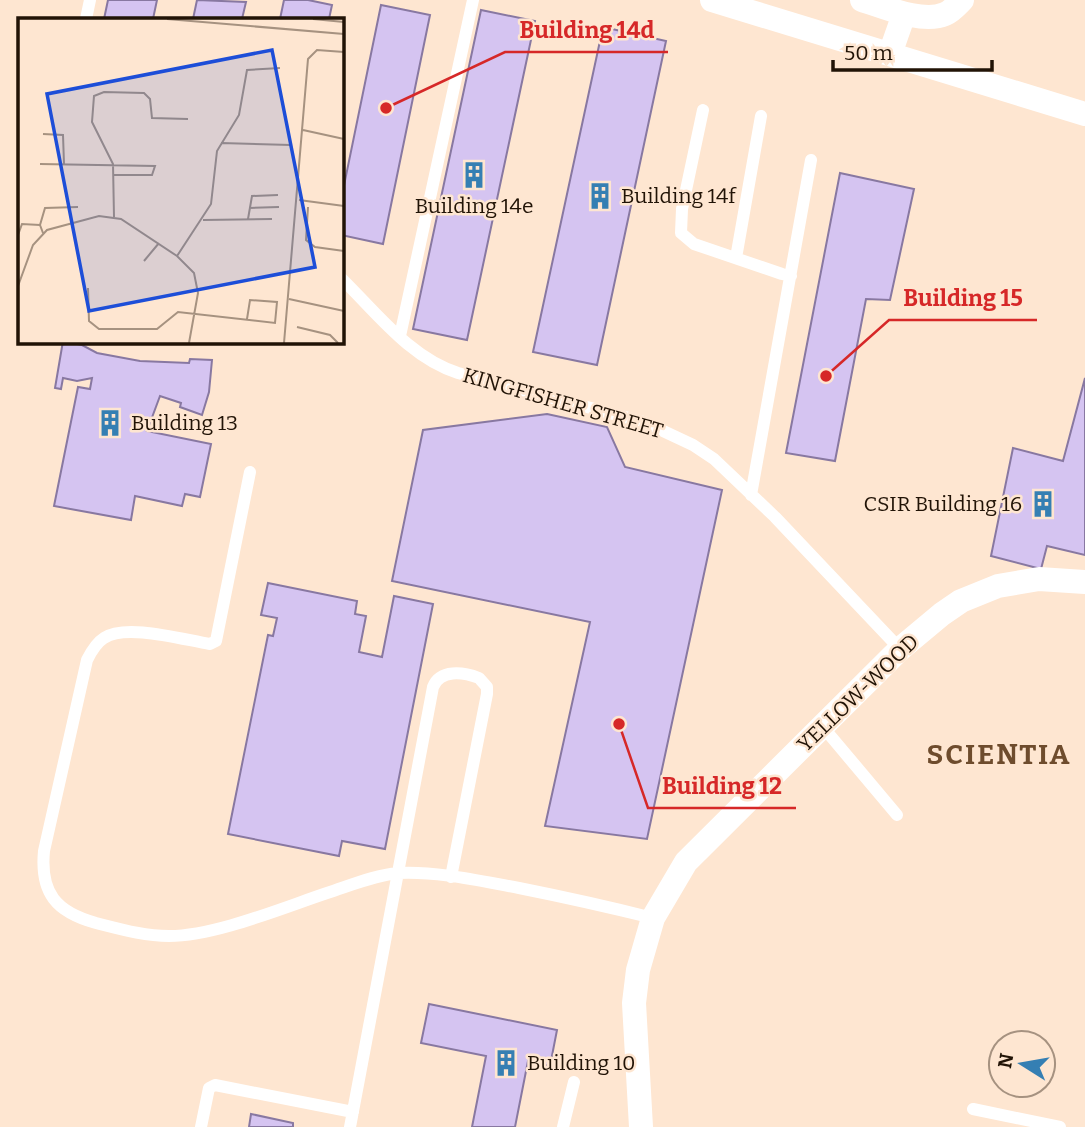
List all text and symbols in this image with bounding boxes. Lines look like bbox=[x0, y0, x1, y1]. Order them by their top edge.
callout: Building 14d bbox=[505, 8, 668, 52]
text: Building 14d bbox=[520, 16, 655, 44]
inset map bbox=[18, 18, 343, 343]
scale bar bbox=[833, 28, 992, 72]
text: 50 m bbox=[844, 40, 893, 66]
building icon: Building 14e bbox=[459, 160, 489, 190]
building icon: Building 14f bbox=[585, 181, 615, 211]
place label: Building 14f bbox=[621, 183, 737, 209]
place label: Building 14e bbox=[415, 193, 533, 219]
callout: Building 15 bbox=[889, 276, 1037, 320]
text: Building 15 bbox=[903, 284, 1023, 312]
street label: KINGFISHER STREET bbox=[460, 362, 666, 444]
building icon: Building 13 bbox=[95, 408, 125, 438]
place label: Building 13 bbox=[131, 410, 238, 436]
building icon: CSIR Building 16 bbox=[1028, 489, 1058, 519]
place label: CSIR Building 16 bbox=[863, 491, 1022, 517]
street label: YELLOW-WOOD bbox=[792, 629, 924, 757]
district label: SCIENTIA bbox=[927, 738, 1071, 771]
callout: Building 12 bbox=[648, 764, 796, 808]
text: Building 12 bbox=[662, 772, 782, 800]
north arrow bbox=[987, 1029, 1057, 1099]
building icon: Building 10 bbox=[491, 1048, 521, 1078]
place label: Building 10 bbox=[527, 1050, 635, 1076]
text: N bbox=[993, 1051, 1019, 1070]

